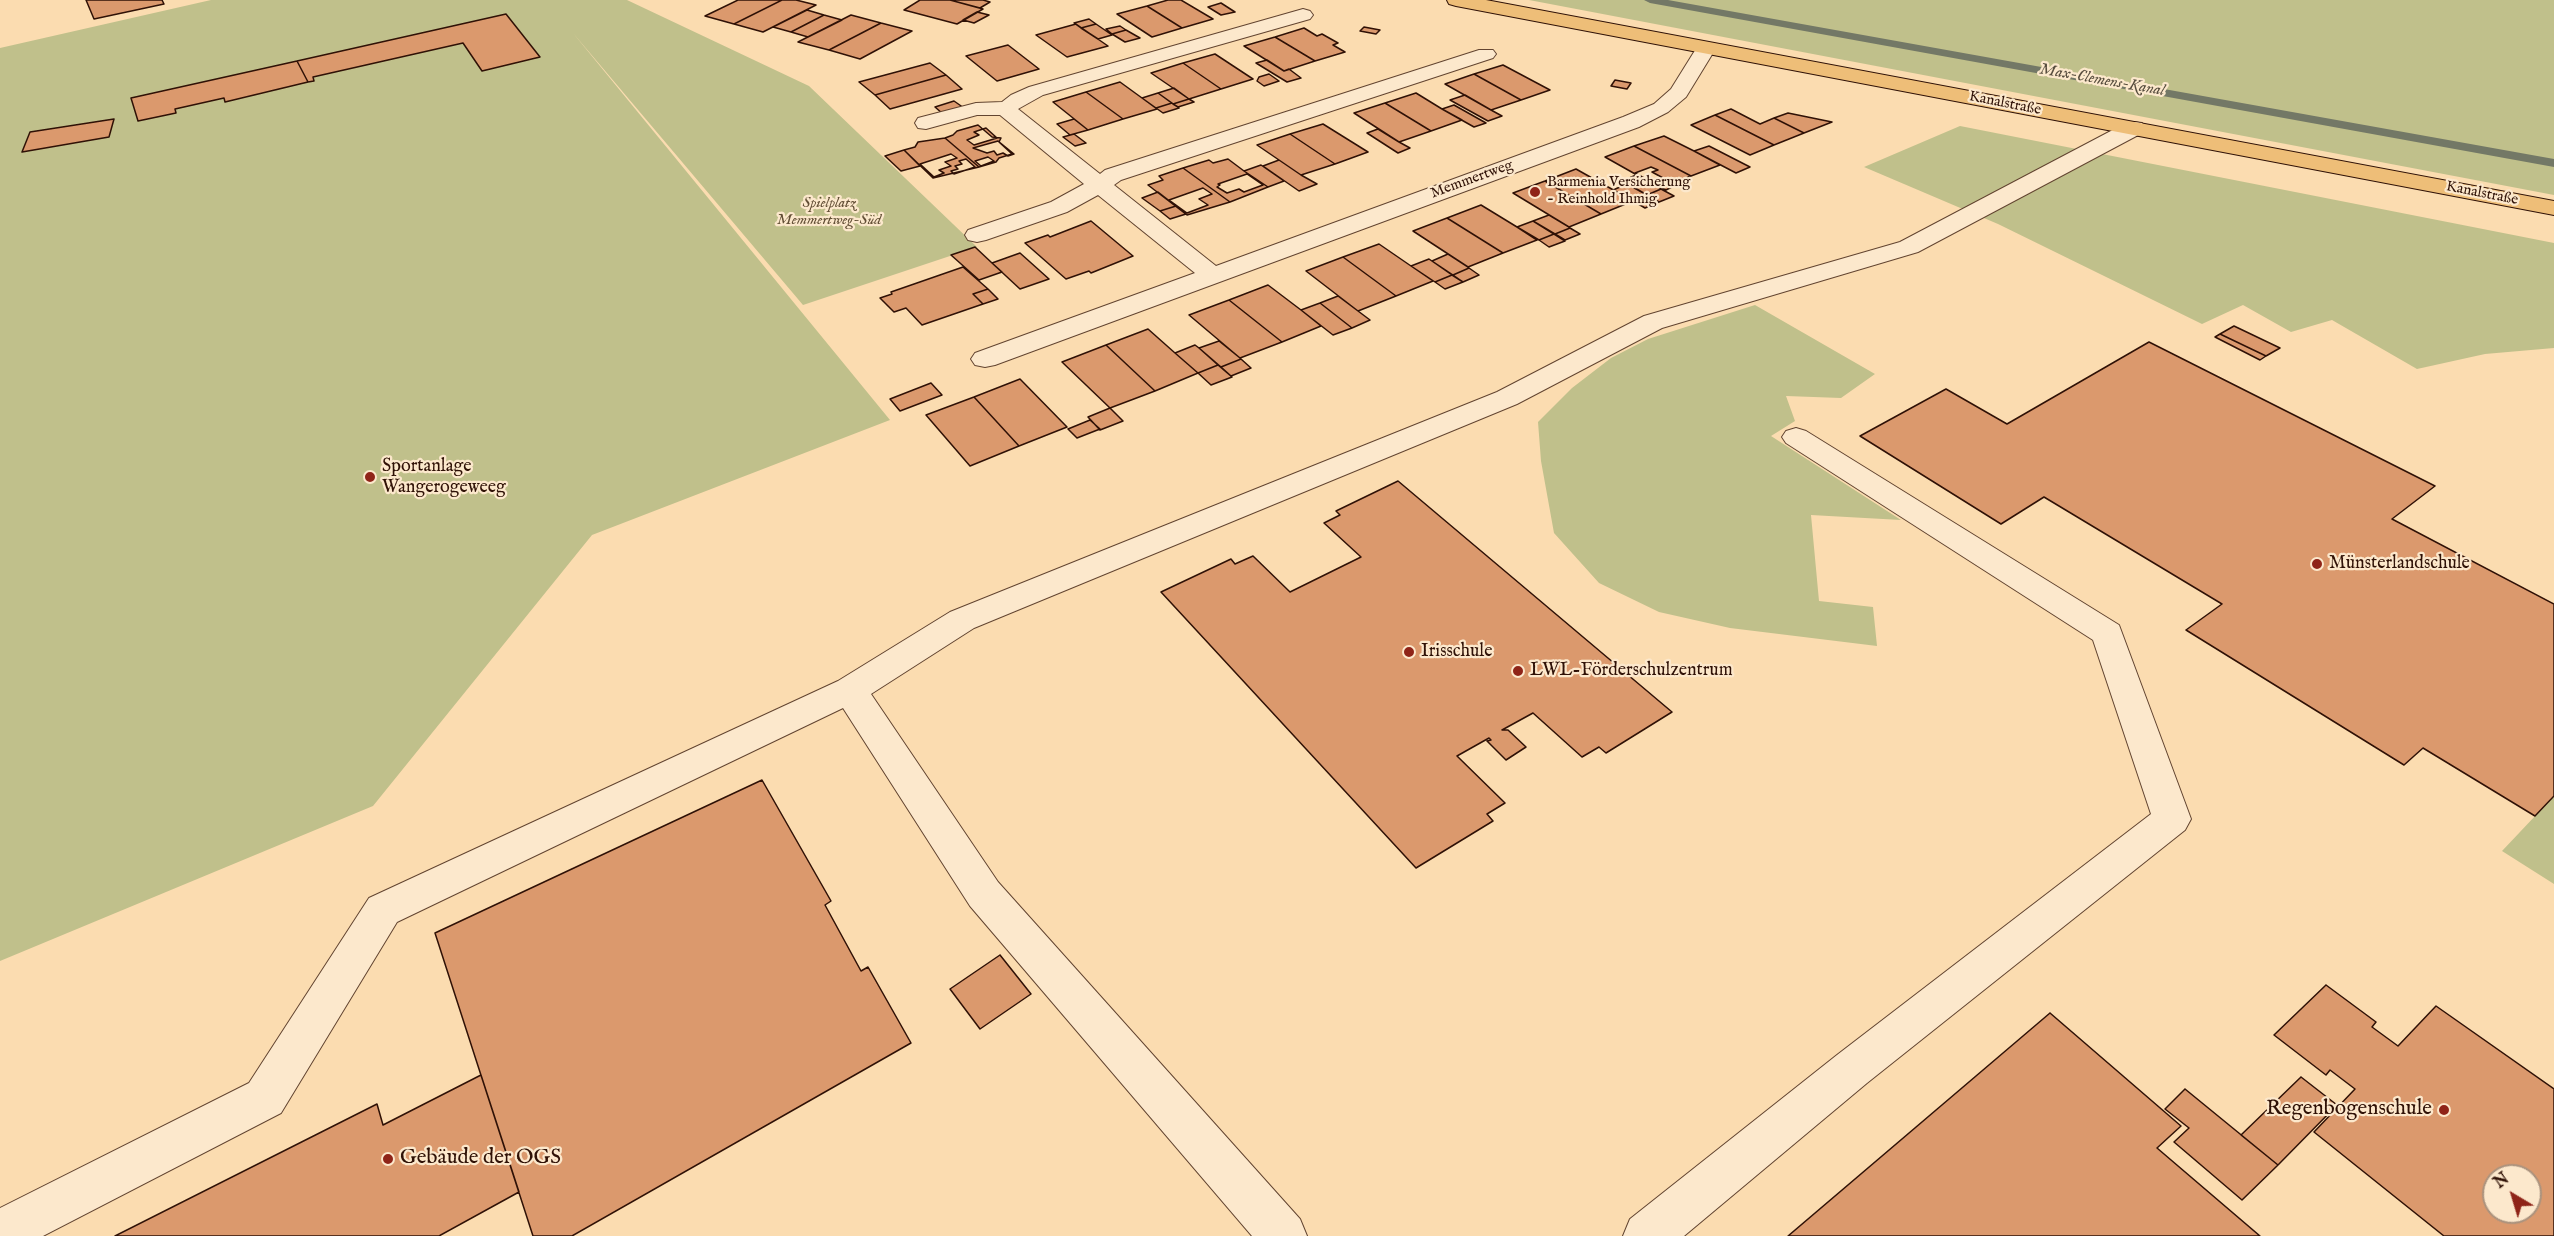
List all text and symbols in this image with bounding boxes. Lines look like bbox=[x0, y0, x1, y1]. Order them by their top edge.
water label: Max-Clemens-Kanal bbox=[2038, 61, 2166, 101]
street label: Kanalstraße bbox=[1967, 88, 2043, 120]
street label: Memmertweg bbox=[1428, 157, 1516, 203]
place label: Barmenia Versicherung - Reinhold Ihmig bbox=[1547, 174, 1690, 209]
street label: Kanalstraße bbox=[2444, 178, 2520, 210]
marker: Barmenia Versicherung - Reinhold Ihmig bbox=[1528, 185, 1542, 199]
park label: Spielplatz Memmertweg-Süd bbox=[777, 195, 881, 230]
place label: Sportanlage Wangerogeweeg bbox=[382, 456, 506, 498]
marker: Sportanlage Wangerogeweeg bbox=[363, 470, 377, 484]
place label: Münsterlandschule bbox=[2329, 553, 2470, 575]
marker: Münsterlandschule bbox=[2310, 557, 2324, 571]
place label: Irisschule bbox=[1421, 641, 1492, 663]
marker: Irisschule bbox=[1402, 645, 1416, 659]
place label: LWL-Förderschulzentrum bbox=[1530, 660, 1733, 682]
marker: LWL-Förderschulzentrum bbox=[1511, 664, 1525, 678]
place label: Regenbogenschule bbox=[2266, 1097, 2432, 1123]
marker: Regenbogenschule bbox=[2437, 1103, 2451, 1117]
place label: Gebäude der OGS bbox=[400, 1146, 561, 1172]
marker: Gebäude der OGS bbox=[381, 1152, 395, 1166]
north arrow bbox=[2482, 1164, 2542, 1224]
text: N bbox=[2491, 1169, 2514, 1194]

